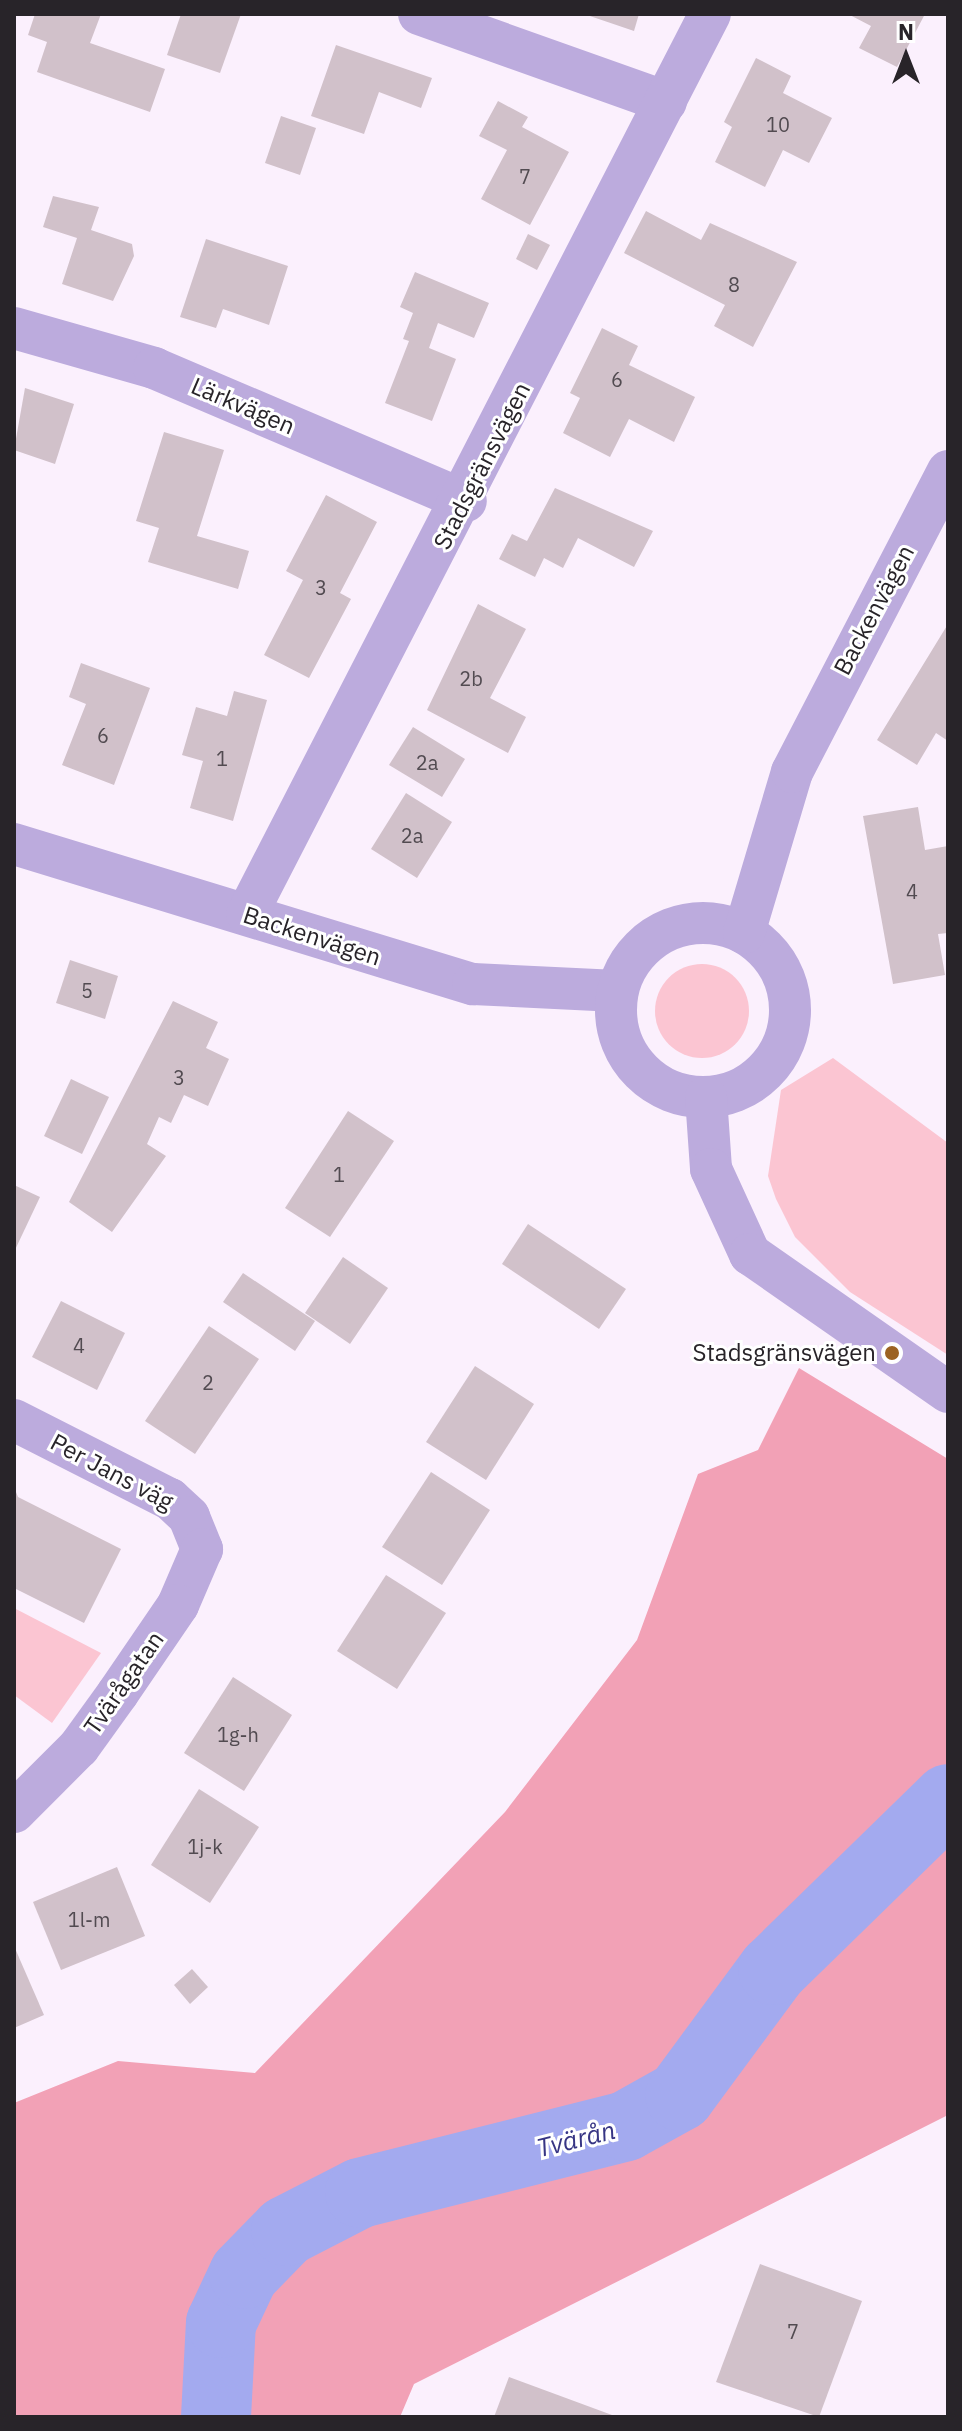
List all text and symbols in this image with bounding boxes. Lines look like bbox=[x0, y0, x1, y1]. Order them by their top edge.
north arrow bbox=[866, 16, 946, 96]
text: N bbox=[898, 17, 914, 46]
house number: 10 bbox=[766, 112, 790, 136]
house number: 7 bbox=[519, 164, 531, 188]
house number: 8 bbox=[728, 272, 740, 296]
house number: 6 bbox=[611, 367, 623, 391]
street label: Lärkvägen bbox=[187, 371, 299, 441]
street label: Stadsgränsvägen bbox=[428, 378, 536, 554]
street label: Backenvägen bbox=[828, 540, 920, 680]
house number: 3 bbox=[315, 575, 327, 599]
house number: 2b bbox=[459, 666, 483, 690]
house number: 6 bbox=[97, 723, 109, 747]
house number: 1 bbox=[216, 746, 228, 770]
house number: 2a bbox=[416, 750, 438, 774]
house number: 2a bbox=[401, 823, 423, 847]
house number: 4 bbox=[906, 879, 918, 903]
street label: Backenvägen bbox=[239, 900, 385, 972]
house number: 5 bbox=[81, 978, 93, 1002]
house number: 3 bbox=[173, 1065, 185, 1089]
house number: 1 bbox=[333, 1162, 345, 1186]
house number: 4 bbox=[73, 1333, 85, 1357]
place label: Stadsgränsvägen bbox=[692, 1339, 876, 1367]
marker: Stadsgränsvägen bbox=[883, 1344, 901, 1362]
house number: 2 bbox=[202, 1370, 214, 1394]
street label: Per Jans väg bbox=[46, 1428, 178, 1516]
street label: Tvärågatan bbox=[78, 1626, 170, 1740]
house number: 1g-h bbox=[217, 1722, 259, 1746]
house number: 1j-k bbox=[187, 1834, 223, 1858]
house number: 1l-m bbox=[68, 1907, 110, 1931]
water label: Tvärån bbox=[533, 2114, 619, 2164]
house number: 7 bbox=[787, 2319, 799, 2343]

